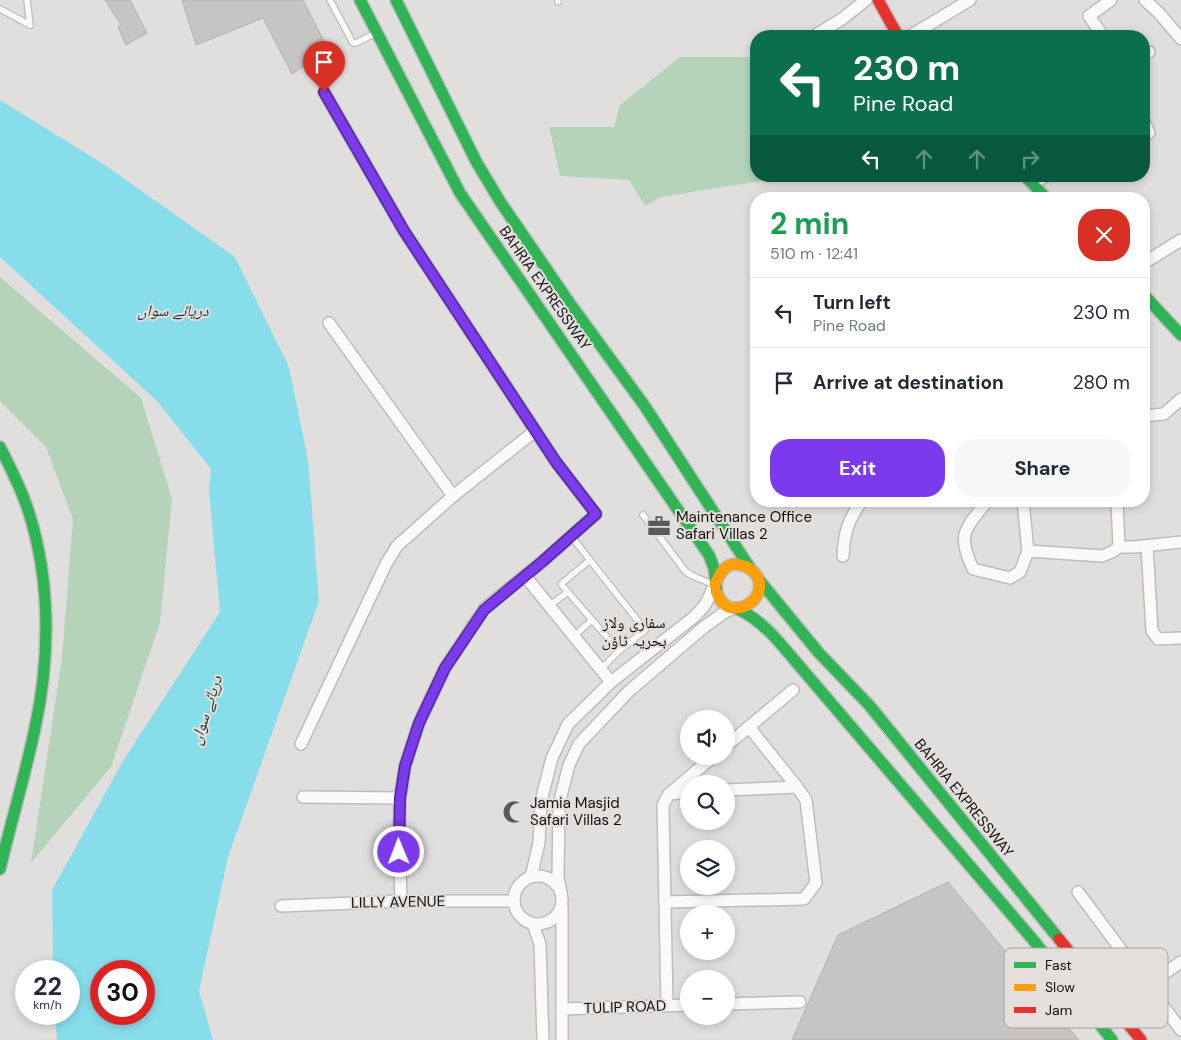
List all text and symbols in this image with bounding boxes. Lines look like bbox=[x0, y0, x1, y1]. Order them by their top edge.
pin bbox=[303, 41, 345, 92]
text: 230 m bbox=[853, 45, 960, 91]
icon: arrive bbox=[310, 48, 338, 76]
icon: left bbox=[770, 50, 835, 115]
text: Pine Road bbox=[853, 89, 953, 118]
icon: left bbox=[857, 145, 885, 173]
icon: ahead bbox=[910, 145, 938, 173]
icon: ahead bbox=[963, 145, 991, 173]
icon: right bbox=[1016, 145, 1044, 173]
text: 2 min bbox=[770, 204, 849, 243]
button: close bbox=[1078, 209, 1130, 261]
street label: BAHRIA EXPRESSWAY bbox=[495, 222, 596, 354]
text: 510 m · 12:41 bbox=[770, 243, 858, 264]
text: Turn left bbox=[813, 290, 891, 315]
icon: left bbox=[770, 299, 798, 327]
water label: دریائے سواں bbox=[137, 300, 209, 321]
text: 230 m bbox=[1073, 300, 1130, 325]
text: Pine Road bbox=[813, 315, 886, 336]
icon: arrive bbox=[770, 369, 798, 397]
text: Arrive at destination bbox=[813, 370, 1004, 395]
text: 280 m bbox=[1073, 370, 1130, 395]
button: Exit bbox=[770, 439, 945, 497]
button: Share bbox=[955, 439, 1130, 497]
place label: Maintenance Office Safari Villas 2 bbox=[676, 507, 812, 544]
office icon: Maintenance Office Safari Villas 2 bbox=[646, 513, 672, 539]
district label: سفاری ولاز بحریہ ٹاؤن bbox=[601, 612, 667, 651]
water label: دریائے سواں bbox=[185, 672, 227, 747]
map controls bbox=[680, 710, 735, 1025]
button: sound bbox=[680, 710, 735, 765]
street label: BAHRIA EXPRESSWAY bbox=[910, 735, 1018, 862]
button: search bbox=[680, 775, 735, 830]
place label: Jamia Masjid Safari Villas 2 bbox=[530, 793, 622, 830]
mosque icon: Jamia Masjid Safari Villas 2 bbox=[501, 799, 527, 825]
position arrow bbox=[372, 825, 424, 877]
button: layers bbox=[680, 840, 735, 895]
street label: LILLY AVENUE bbox=[351, 891, 445, 913]
button: + bbox=[680, 905, 735, 960]
legend bbox=[1004, 948, 1168, 1028]
text: Fast bbox=[1045, 956, 1072, 974]
speed limit sign: 30 bbox=[90, 960, 155, 1025]
text: 22 bbox=[33, 970, 62, 1003]
button: − bbox=[680, 970, 735, 1025]
text: Slow bbox=[1045, 978, 1075, 996]
street label: TULIP ROAD bbox=[583, 996, 667, 1018]
text: km/h bbox=[33, 997, 62, 1013]
text: Jam bbox=[1045, 1001, 1072, 1019]

